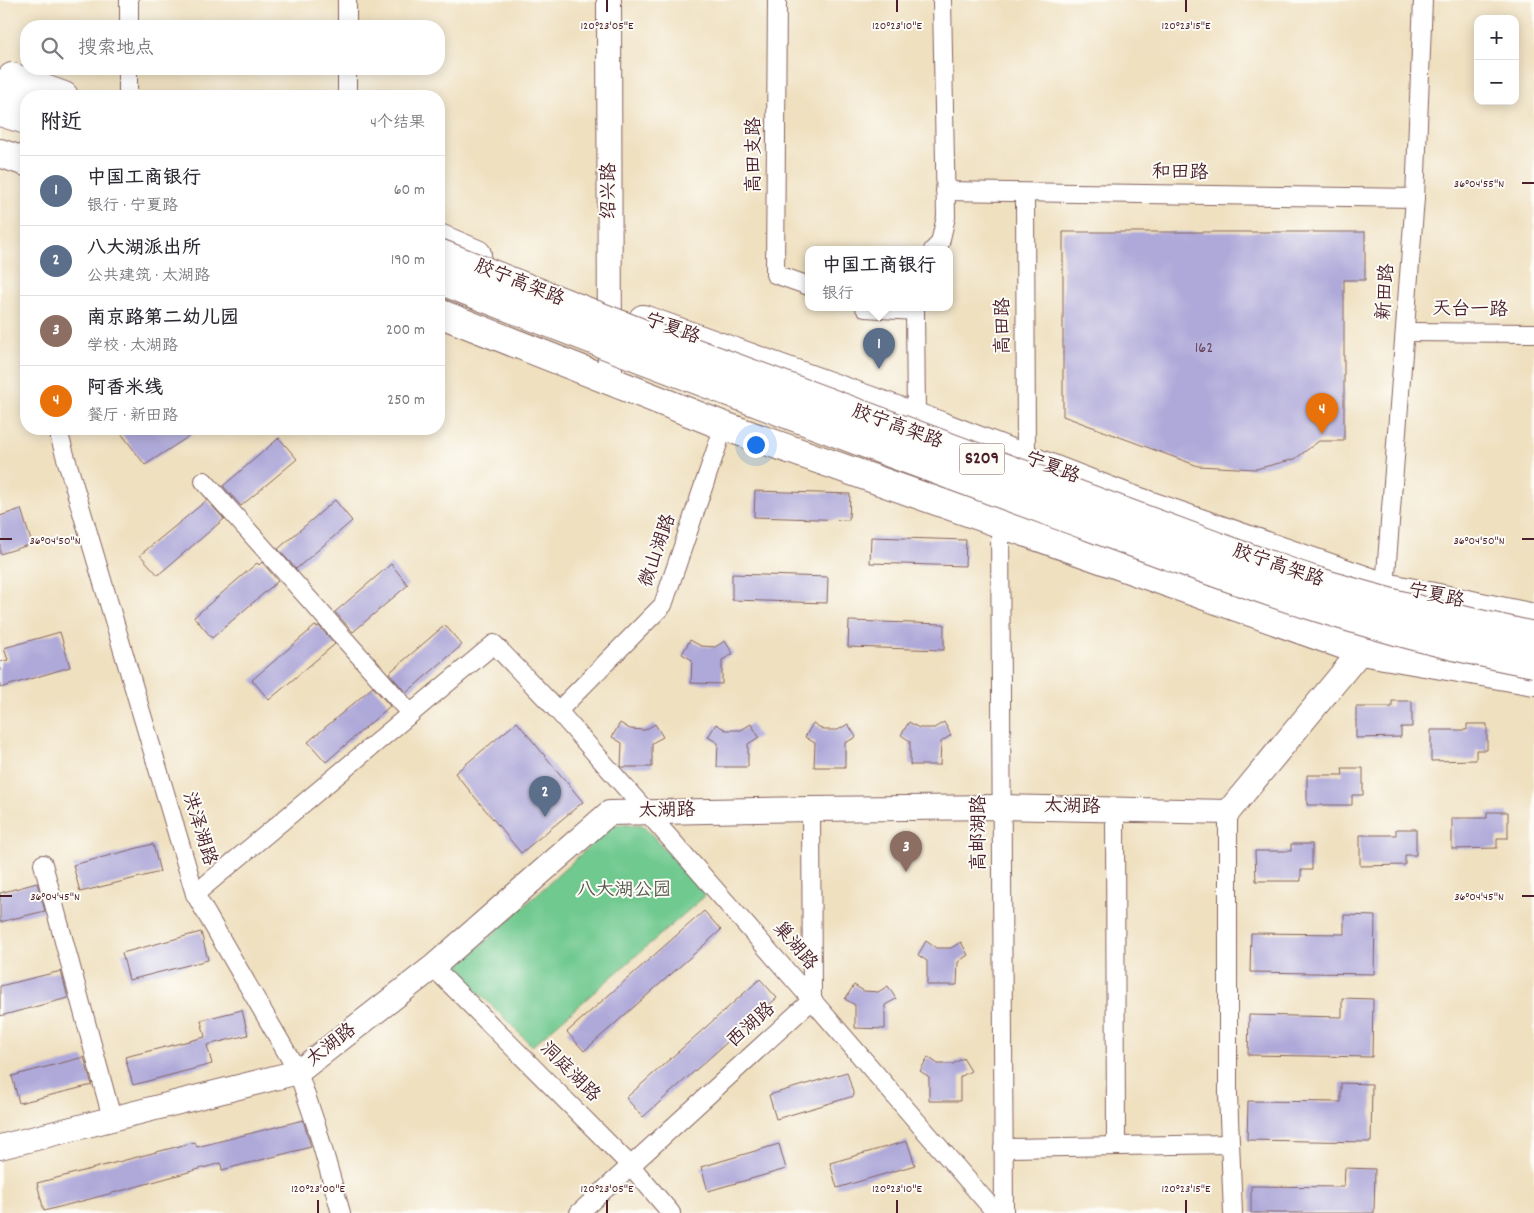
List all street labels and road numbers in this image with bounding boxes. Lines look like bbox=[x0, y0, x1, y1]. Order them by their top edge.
street label: 高田支路 bbox=[742, 117, 769, 193]
street label: 和田路 bbox=[1151, 160, 1209, 188]
street label: 绍兴路 bbox=[597, 162, 624, 220]
street label: 胶宁高架路 bbox=[470, 254, 568, 314]
street label: 新田路 bbox=[1372, 263, 1402, 321]
street label: 高田路 bbox=[991, 297, 1018, 355]
street label: 天台一路 bbox=[1432, 297, 1508, 325]
street label: 宁夏路 bbox=[641, 308, 703, 352]
street label: 胶宁高架路 bbox=[848, 399, 946, 457]
road number: S209 bbox=[960, 444, 1004, 474]
street label: 宁夏路 bbox=[1021, 446, 1083, 492]
street label: 微山湖路 bbox=[634, 511, 684, 591]
street label: 胶宁高架路 bbox=[1229, 539, 1327, 595]
street label: 宁夏路 bbox=[1405, 578, 1467, 616]
street label: 洪泽湖路 bbox=[174, 789, 222, 869]
street label: 太湖路 bbox=[1043, 794, 1101, 822]
street label: 高邮湖路 bbox=[967, 795, 994, 871]
street label: 太湖路 bbox=[638, 798, 696, 826]
street label: 巢湖路 bbox=[765, 917, 823, 977]
street label: 西湖路 bbox=[722, 997, 782, 1055]
street label: 太湖路 bbox=[301, 1018, 363, 1074]
street label: 洞庭湖路 bbox=[533, 1037, 605, 1109]

